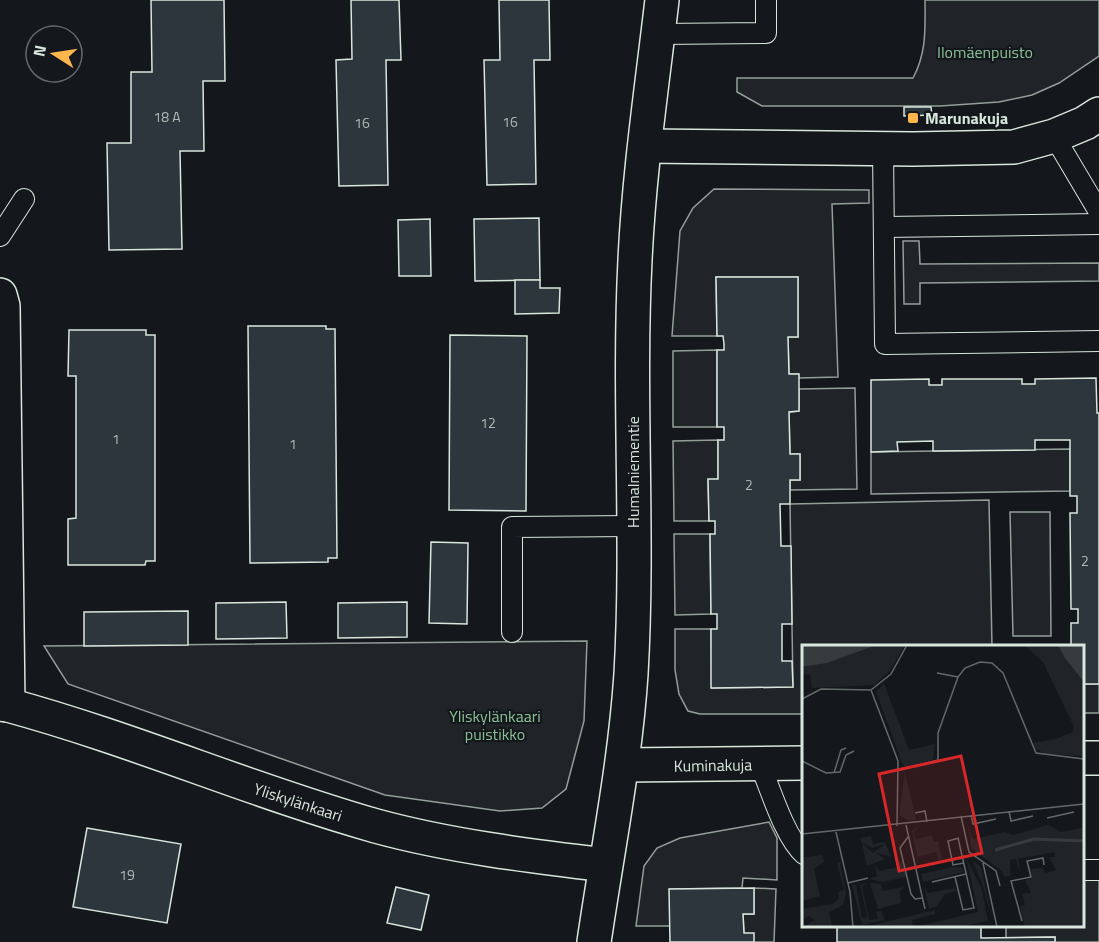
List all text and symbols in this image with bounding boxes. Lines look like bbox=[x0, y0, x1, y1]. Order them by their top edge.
north arrow bbox=[24, 24, 84, 84]
park label: Ilomäenpuisto bbox=[937, 40, 1033, 64]
text: N bbox=[26, 43, 52, 59]
house number: 18 A bbox=[153, 106, 181, 127]
place label: Marunakuja bbox=[925, 106, 1008, 130]
house number: 16 bbox=[502, 111, 518, 132]
marker: Marunakuja bbox=[906, 111, 920, 125]
house number: 16 bbox=[354, 112, 370, 133]
house number: 12 bbox=[480, 412, 496, 433]
street label: Humalniementie bbox=[621, 416, 645, 528]
house number: 1 bbox=[112, 428, 120, 449]
house number: 1 bbox=[289, 433, 297, 454]
house number: 2 bbox=[745, 474, 753, 495]
house number: 2 bbox=[1081, 550, 1089, 571]
inset map bbox=[802, 645, 1084, 927]
park label: Yliskylänkaari puistikko bbox=[449, 704, 541, 746]
street label: Kuminakuja bbox=[674, 752, 752, 778]
street label: Yliskylänkaari bbox=[251, 776, 345, 828]
house number: 19 bbox=[119, 864, 135, 885]

